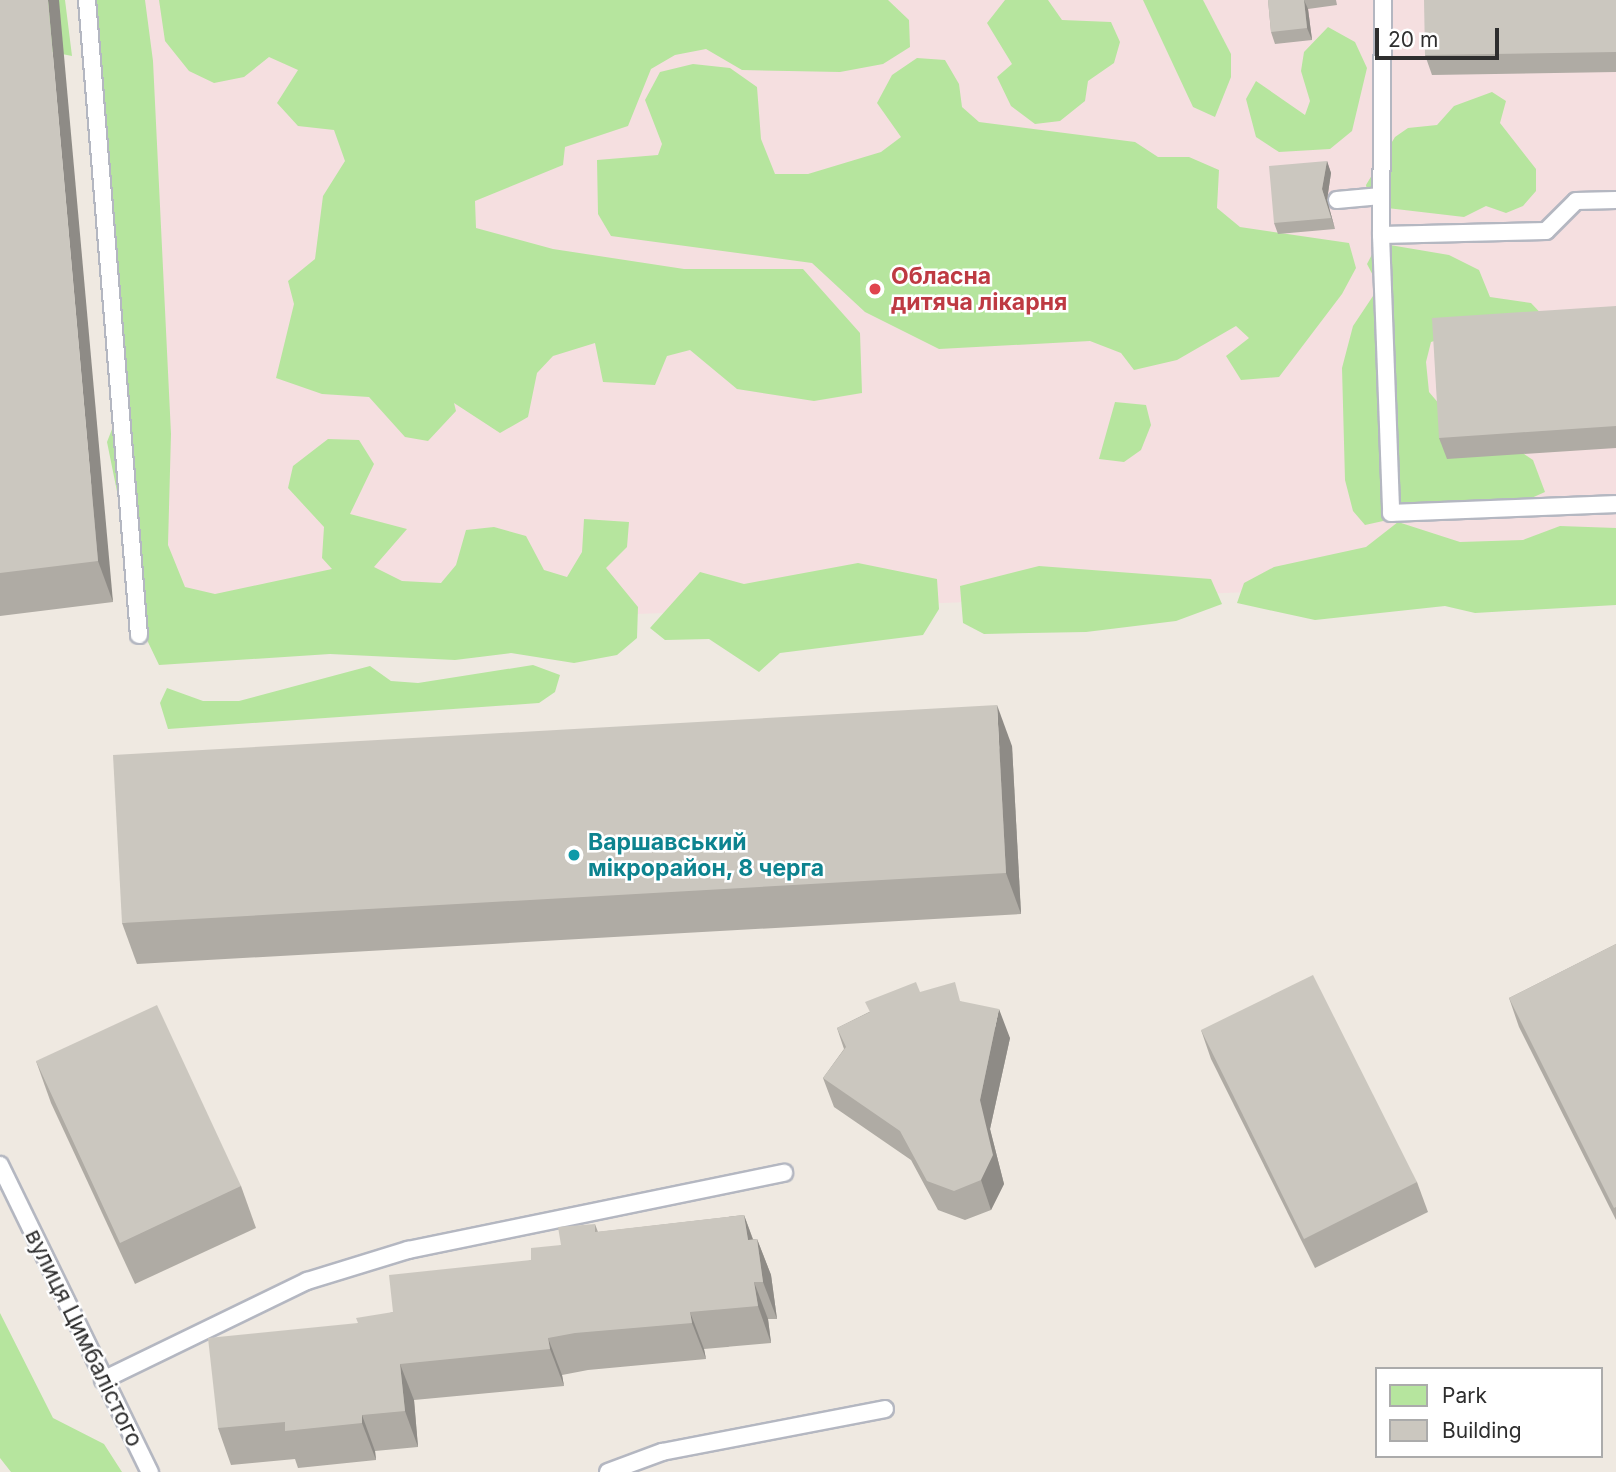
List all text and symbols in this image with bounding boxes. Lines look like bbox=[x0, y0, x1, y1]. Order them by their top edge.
scale bar bbox=[1378, 14, 1502, 58]
text: 20 m bbox=[1388, 27, 1438, 52]
place label: Обласна дитяча лікарня bbox=[891, 262, 1067, 316]
marker: Обласна дитяча лікарня bbox=[865, 279, 885, 299]
place label: Варшавський мікрорайон, 8 черга bbox=[588, 828, 825, 882]
marker: Варшавський мікрорайон, 8 черга bbox=[566, 847, 582, 863]
street label: вулиця Цимбалістого bbox=[19, 1225, 149, 1451]
legend bbox=[1374, 1367, 1602, 1458]
text: Park bbox=[1442, 1383, 1487, 1408]
text: Building bbox=[1442, 1418, 1522, 1443]

